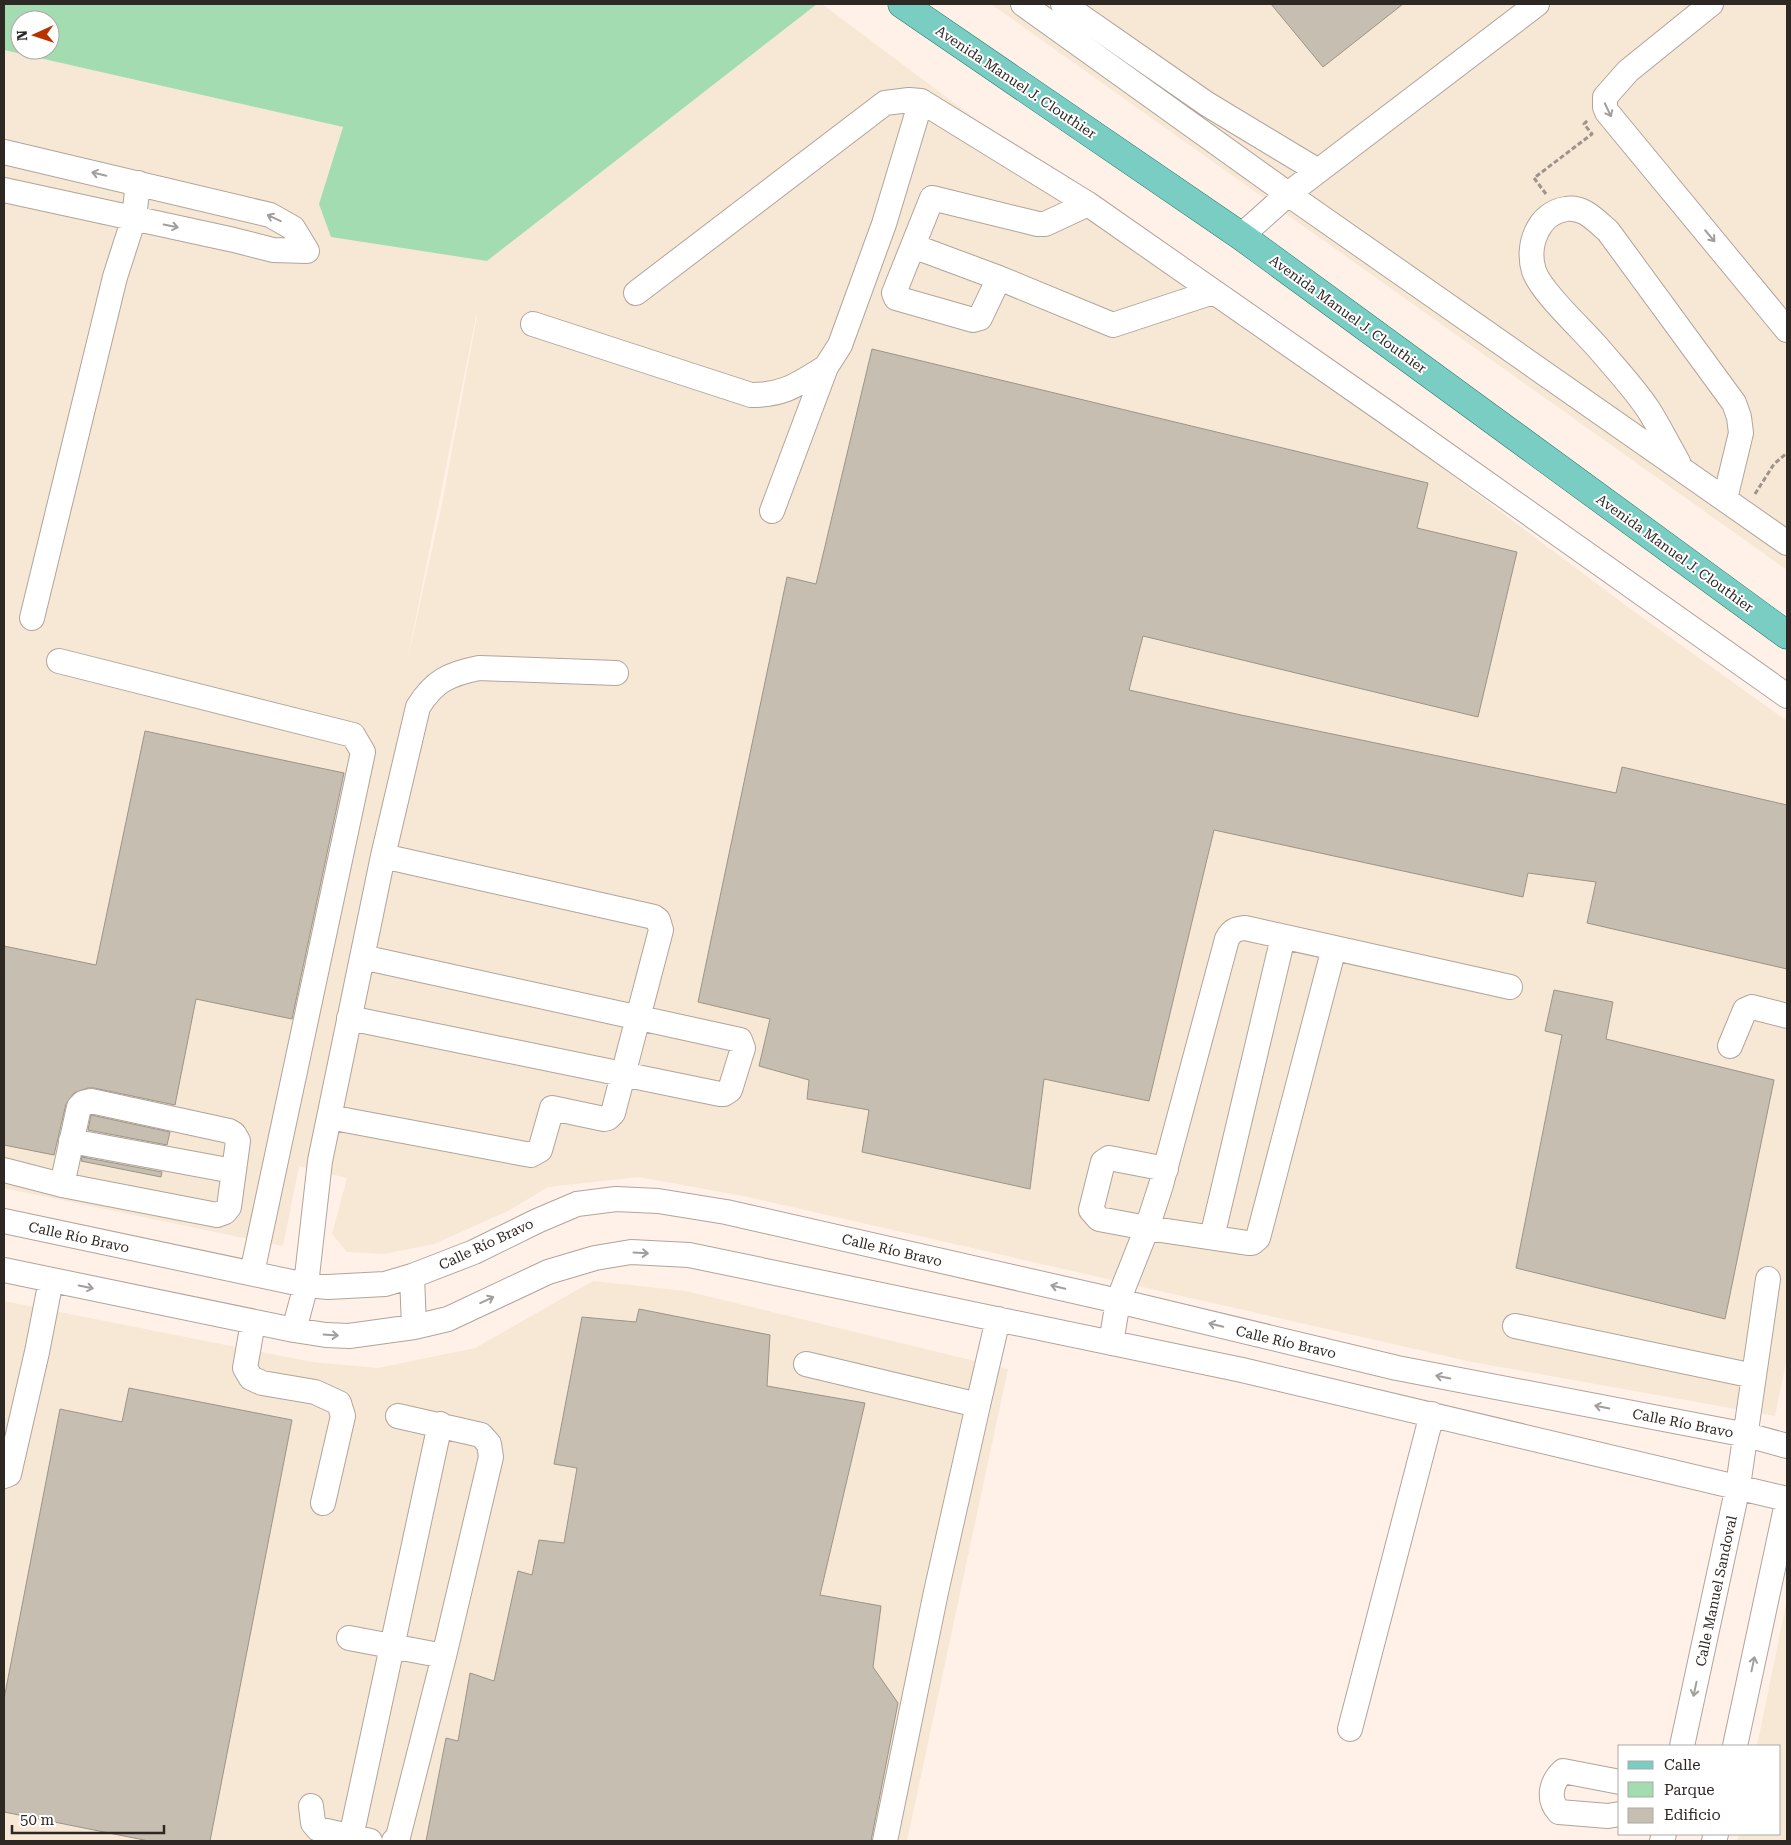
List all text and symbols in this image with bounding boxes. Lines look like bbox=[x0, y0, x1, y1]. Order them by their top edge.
north arrow bbox=[10, 10, 60, 60]
street label: Avenida Manuel J. Clouthier bbox=[933, 22, 1099, 142]
text: N bbox=[14, 30, 30, 41]
one-way arrow bbox=[1604, 102, 1613, 117]
one-way arrow bbox=[92, 169, 108, 178]
one-way arrow bbox=[267, 212, 282, 222]
one-way arrow bbox=[163, 222, 179, 231]
one-way arrow bbox=[1704, 229, 1715, 242]
street label: Avenida Manuel J. Clouthier bbox=[1266, 252, 1430, 376]
street label: Avenida Manuel J. Clouthier bbox=[1593, 491, 1757, 615]
street label: Calle Río Bravo bbox=[436, 1215, 536, 1273]
street label: Calle Río Bravo bbox=[27, 1219, 131, 1255]
street label: Calle Río Bravo bbox=[840, 1231, 944, 1269]
one-way arrow bbox=[633, 1248, 649, 1257]
one-way arrow bbox=[1051, 1282, 1067, 1291]
one-way arrow bbox=[77, 1283, 93, 1292]
one-way arrow bbox=[480, 1295, 495, 1305]
one-way arrow bbox=[1209, 1320, 1225, 1330]
street label: Calle Río Bravo bbox=[1234, 1323, 1338, 1361]
one-way arrow bbox=[323, 1331, 339, 1340]
one-way arrow bbox=[1435, 1371, 1451, 1381]
one-way arrow bbox=[1595, 1402, 1611, 1412]
street label: Calle Río Bravo bbox=[1631, 1405, 1735, 1441]
street label: Calle Manuel Sandoval bbox=[1692, 1513, 1740, 1668]
one-way arrow bbox=[1749, 1657, 1758, 1673]
one-way arrow bbox=[1690, 1680, 1699, 1696]
legend bbox=[1618, 1745, 1781, 1835]
text: Calle bbox=[1664, 1756, 1700, 1774]
text: Parque bbox=[1664, 1781, 1715, 1799]
scale bar bbox=[12, 1802, 165, 1834]
text: Edificio bbox=[1664, 1806, 1721, 1824]
text: 50 m bbox=[20, 1811, 55, 1829]

